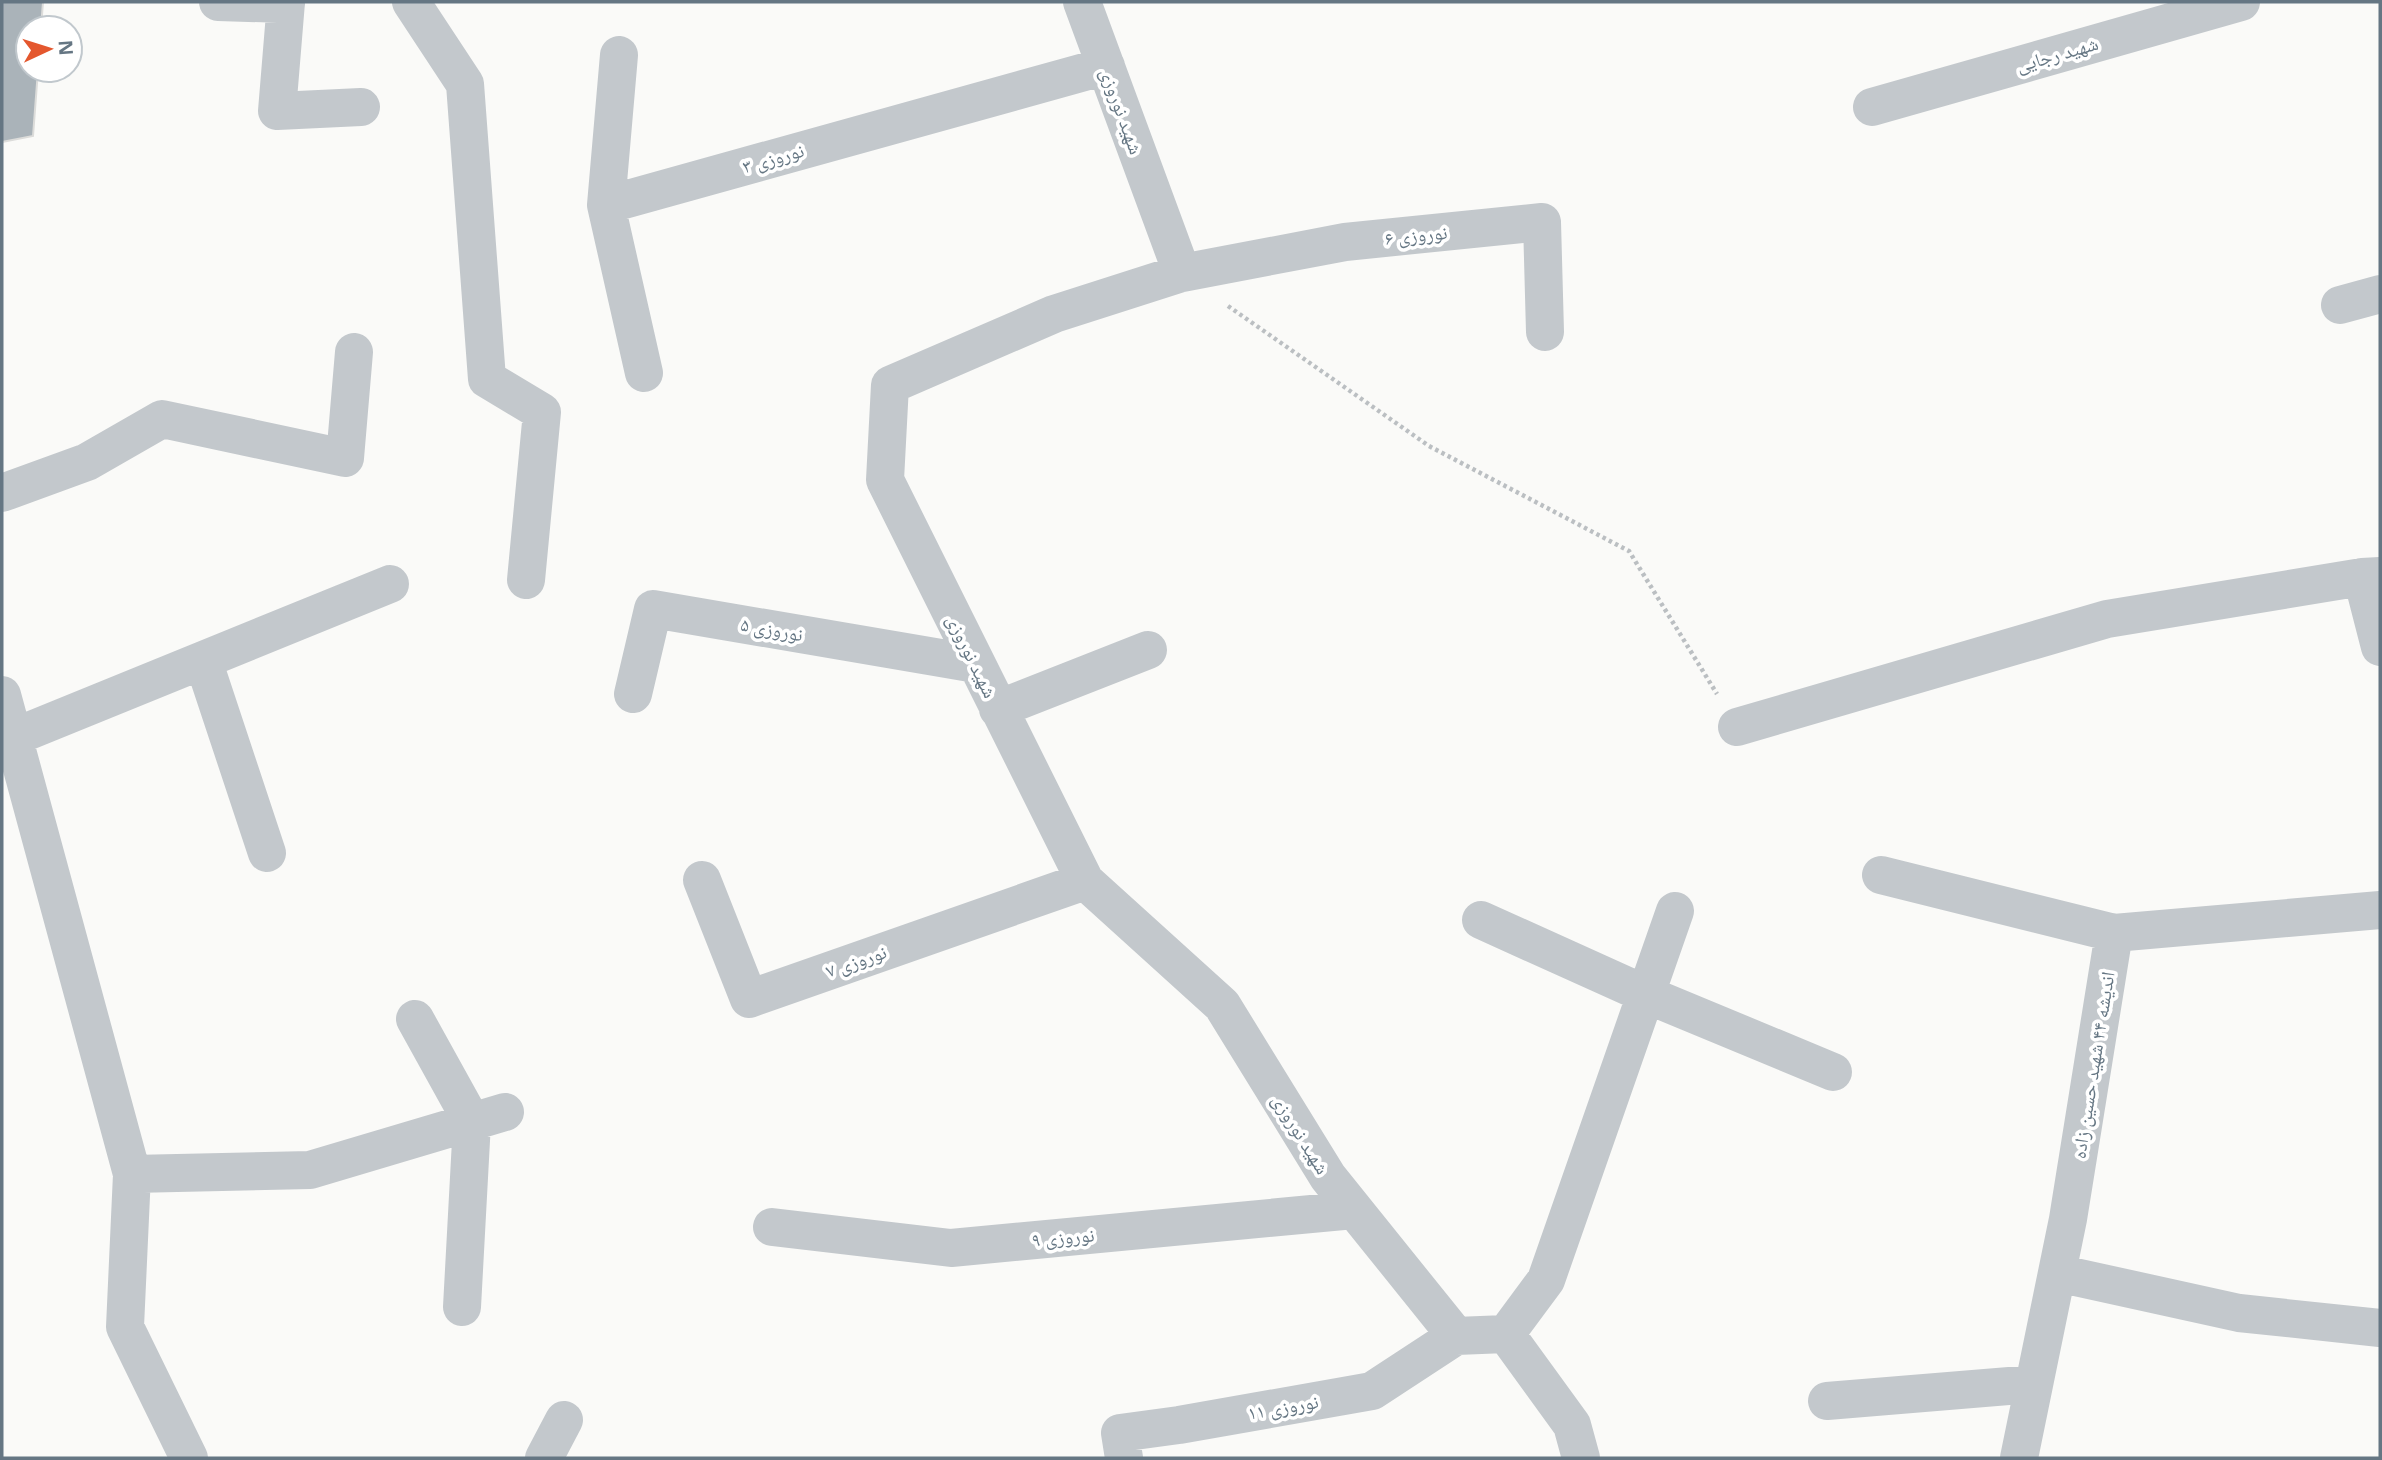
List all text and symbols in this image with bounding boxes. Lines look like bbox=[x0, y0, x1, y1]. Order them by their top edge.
north arrow bbox=[14, 14, 84, 84]
street label: شهید رجایی bbox=[2013, 30, 2101, 78]
text: N bbox=[52, 39, 79, 56]
street label: شهید نوروزی bbox=[1094, 64, 1150, 158]
street label: نوروزی ۳ bbox=[739, 137, 807, 179]
street label: نوروزی ۶ bbox=[1383, 219, 1449, 251]
street label: شهید نوروزی bbox=[941, 610, 1003, 702]
street label: نوروزی ۵ bbox=[739, 611, 805, 647]
street label: نوروزی ۷ bbox=[822, 938, 890, 984]
street label: اندیشه ۴۴ شهید حسین زاده bbox=[2065, 970, 2121, 1160]
street label: شهید نوروزی bbox=[1266, 1089, 1336, 1179]
street label: نوروزی ۹ bbox=[1031, 1221, 1095, 1253]
street label: نوروزی ۱۱ bbox=[1246, 1388, 1320, 1426]

